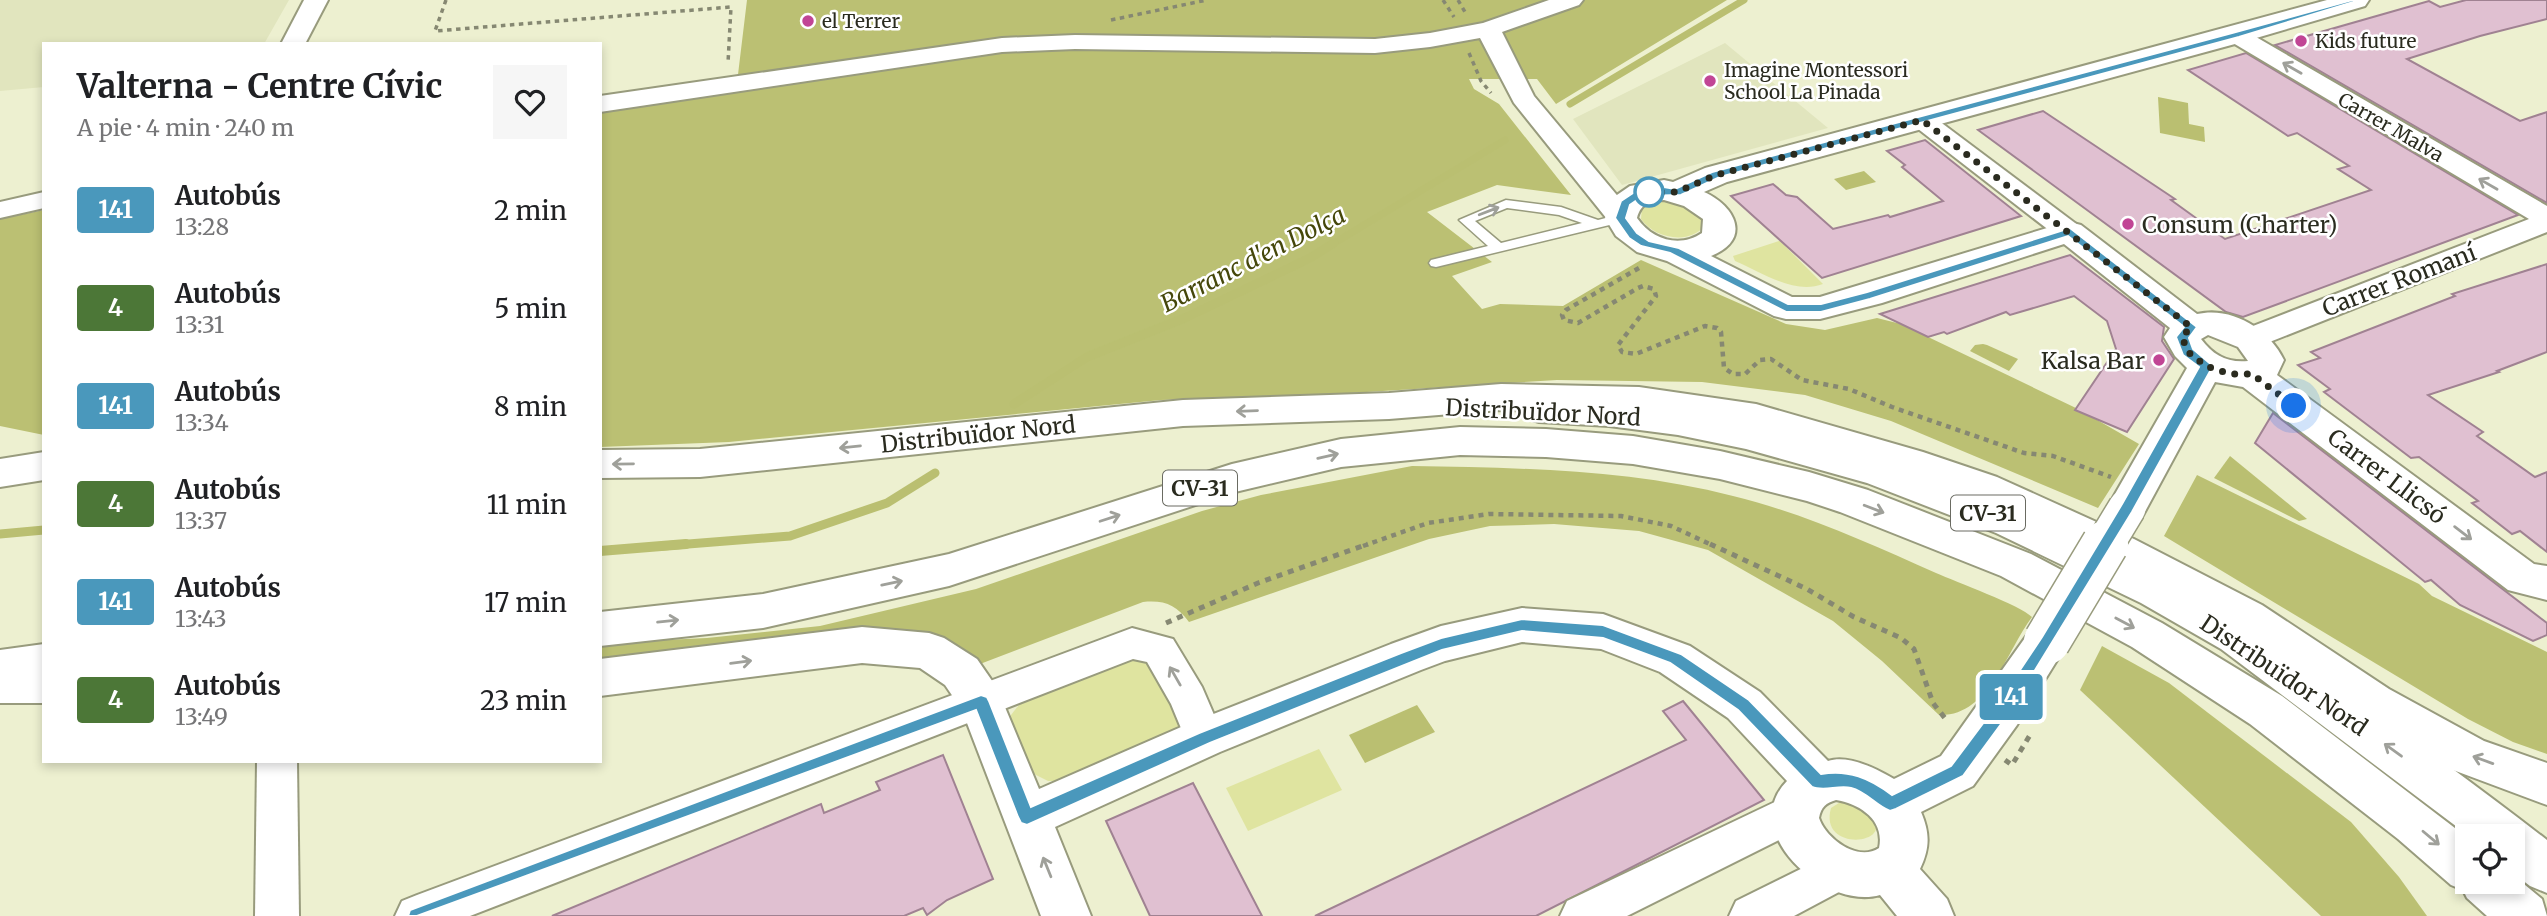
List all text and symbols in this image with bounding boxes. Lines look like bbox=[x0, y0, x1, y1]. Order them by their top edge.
place label: el Terrer bbox=[822, 9, 900, 33]
marker: el Terrer bbox=[800, 13, 816, 29]
place label: Kids future bbox=[2315, 29, 2416, 53]
marker: Kids future bbox=[2293, 33, 2309, 49]
place label: Imagine Montessori School La Pinada bbox=[1724, 58, 1908, 104]
one-way arrow bbox=[2283, 61, 2303, 75]
button: heart bbox=[493, 65, 567, 139]
text: Valterna - Centre Cívic bbox=[77, 66, 442, 107]
marker: Imagine Montessori School La Pinada bbox=[1702, 73, 1718, 89]
street label: Carrer Malva bbox=[2334, 87, 2448, 167]
text: A pie · 4 min · 240 m bbox=[77, 113, 294, 142]
one-way arrow bbox=[2479, 176, 2499, 190]
unlabelled marker bbox=[1634, 177, 1664, 207]
text: Autobús bbox=[175, 179, 281, 212]
text: 141 bbox=[98, 194, 133, 225]
text: 2 min bbox=[494, 194, 567, 227]
water label: Barranc d'en Dolça bbox=[1155, 199, 1351, 319]
one-way arrow bbox=[1478, 203, 1500, 216]
place label: Consum (Charter) bbox=[2142, 210, 2337, 239]
text: 13:28 bbox=[175, 212, 229, 241]
marker: Consum (Charter) bbox=[2120, 216, 2136, 232]
street label: Carrer Romaní bbox=[2318, 237, 2481, 323]
text: Autobús bbox=[175, 277, 281, 310]
text: 4 bbox=[108, 292, 123, 323]
text: 5 min bbox=[494, 292, 567, 325]
text: 13:31 bbox=[175, 310, 224, 339]
place label: Kalsa Bar bbox=[2041, 346, 2145, 375]
marker: Kalsa Bar bbox=[2151, 352, 2167, 368]
text: Autobús bbox=[175, 375, 281, 408]
your location bbox=[2276, 388, 2311, 423]
text: 141 bbox=[98, 390, 133, 421]
text: 8 min bbox=[494, 390, 567, 423]
street label: Distribuïdor Nord bbox=[1445, 392, 1642, 432]
one-way arrow bbox=[1236, 404, 1259, 417]
text: 13:34 bbox=[175, 408, 229, 437]
street label: Distribuïdor Nord bbox=[879, 409, 1077, 459]
street label: Carrer Llicsó bbox=[2322, 422, 2452, 530]
one-way arrow bbox=[839, 441, 862, 454]
one-way arrow bbox=[1317, 449, 1339, 462]
one-way arrow bbox=[612, 457, 635, 471]
road number: CV-31 bbox=[1163, 470, 1237, 505]
text: Autobús bbox=[175, 473, 281, 506]
text: 4 bbox=[108, 488, 123, 519]
text: 11 min bbox=[487, 488, 567, 521]
road number: CV-31 bbox=[1951, 496, 2025, 530]
one-way arrow bbox=[1862, 503, 1884, 516]
text: 13:37 bbox=[175, 506, 227, 535]
one-way arrow bbox=[1098, 511, 1120, 523]
one-way arrow bbox=[2454, 526, 2472, 541]
text: Autobús bbox=[175, 571, 281, 604]
one-way arrow bbox=[880, 575, 903, 589]
text: 141 bbox=[98, 586, 133, 617]
text: 17 min bbox=[484, 586, 567, 619]
text: 13:43 bbox=[175, 604, 227, 633]
street label: Distribuïdor Nord bbox=[2195, 608, 2373, 742]
one-way arrow bbox=[656, 615, 679, 628]
one-way arrow bbox=[2114, 617, 2135, 630]
one-way arrow bbox=[729, 655, 752, 668]
one-way arrow bbox=[1168, 667, 1182, 687]
text: Autobús bbox=[175, 669, 281, 702]
line badge: 141 bbox=[1971, 674, 2051, 720]
text: 141 bbox=[1994, 681, 2028, 712]
text: 4 bbox=[108, 684, 123, 715]
text: 23 min bbox=[480, 684, 567, 717]
text: 13:49 bbox=[175, 702, 228, 731]
one-way arrow bbox=[2384, 742, 2403, 757]
one-way arrow bbox=[2472, 753, 2494, 766]
map controls bbox=[2455, 824, 2525, 894]
button: locate bbox=[2455, 824, 2525, 894]
one-way arrow bbox=[2422, 830, 2440, 846]
one-way arrow bbox=[1039, 856, 1052, 878]

